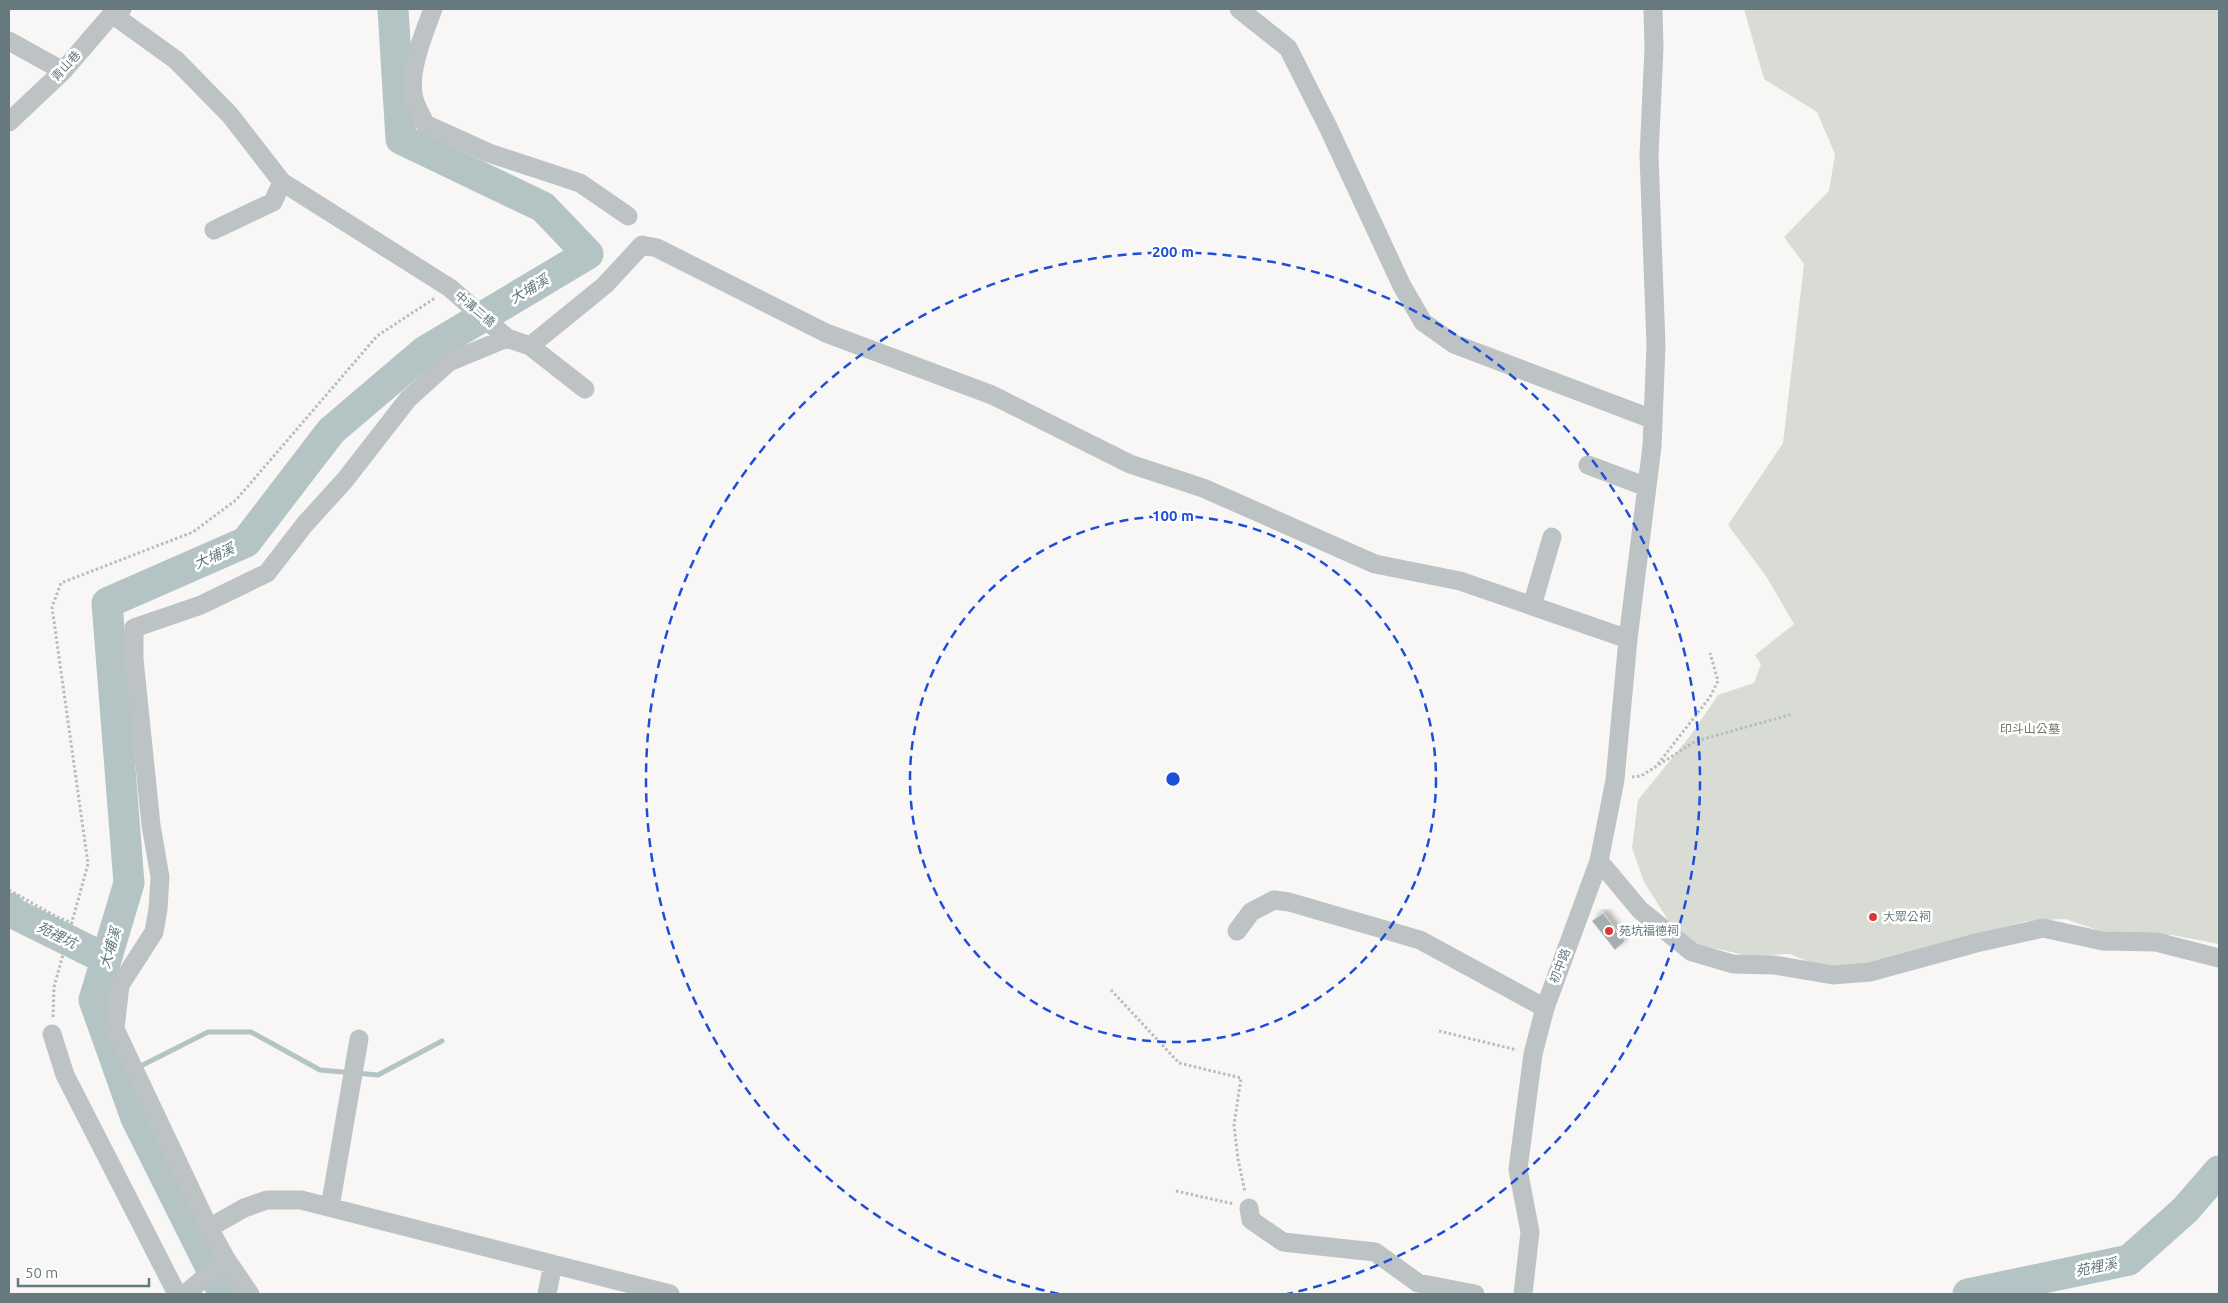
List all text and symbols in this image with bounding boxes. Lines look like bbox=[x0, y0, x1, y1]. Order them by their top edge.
street label: 青山巷 bbox=[49, 48, 83, 83]
text: 200 m bbox=[1152, 243, 1194, 260]
water label: 大埔溪 bbox=[507, 270, 553, 307]
street label: 中溝二橋 bbox=[453, 288, 498, 329]
text: 100 m bbox=[1152, 507, 1194, 524]
water label: 大埔溪 bbox=[192, 539, 238, 572]
park label: 印斗山公墓 bbox=[2000, 722, 2060, 735]
centre of rings bbox=[1164, 770, 1182, 788]
place label: 大眾公祠 bbox=[1883, 910, 1931, 923]
marker: 大眾公祠 bbox=[1867, 911, 1879, 923]
water label: 苑裡坑 bbox=[35, 919, 81, 952]
water label: 大埔溪 bbox=[96, 924, 124, 970]
place label: 苑坑福德祠 bbox=[1619, 924, 1679, 937]
marker: 苑坑福德祠 bbox=[1603, 925, 1615, 937]
street label: 初中路 bbox=[1547, 947, 1572, 985]
water label: 苑裡溪 bbox=[2074, 1254, 2120, 1279]
scale bar bbox=[18, 1256, 149, 1288]
text: 50 m bbox=[25, 1264, 58, 1281]

